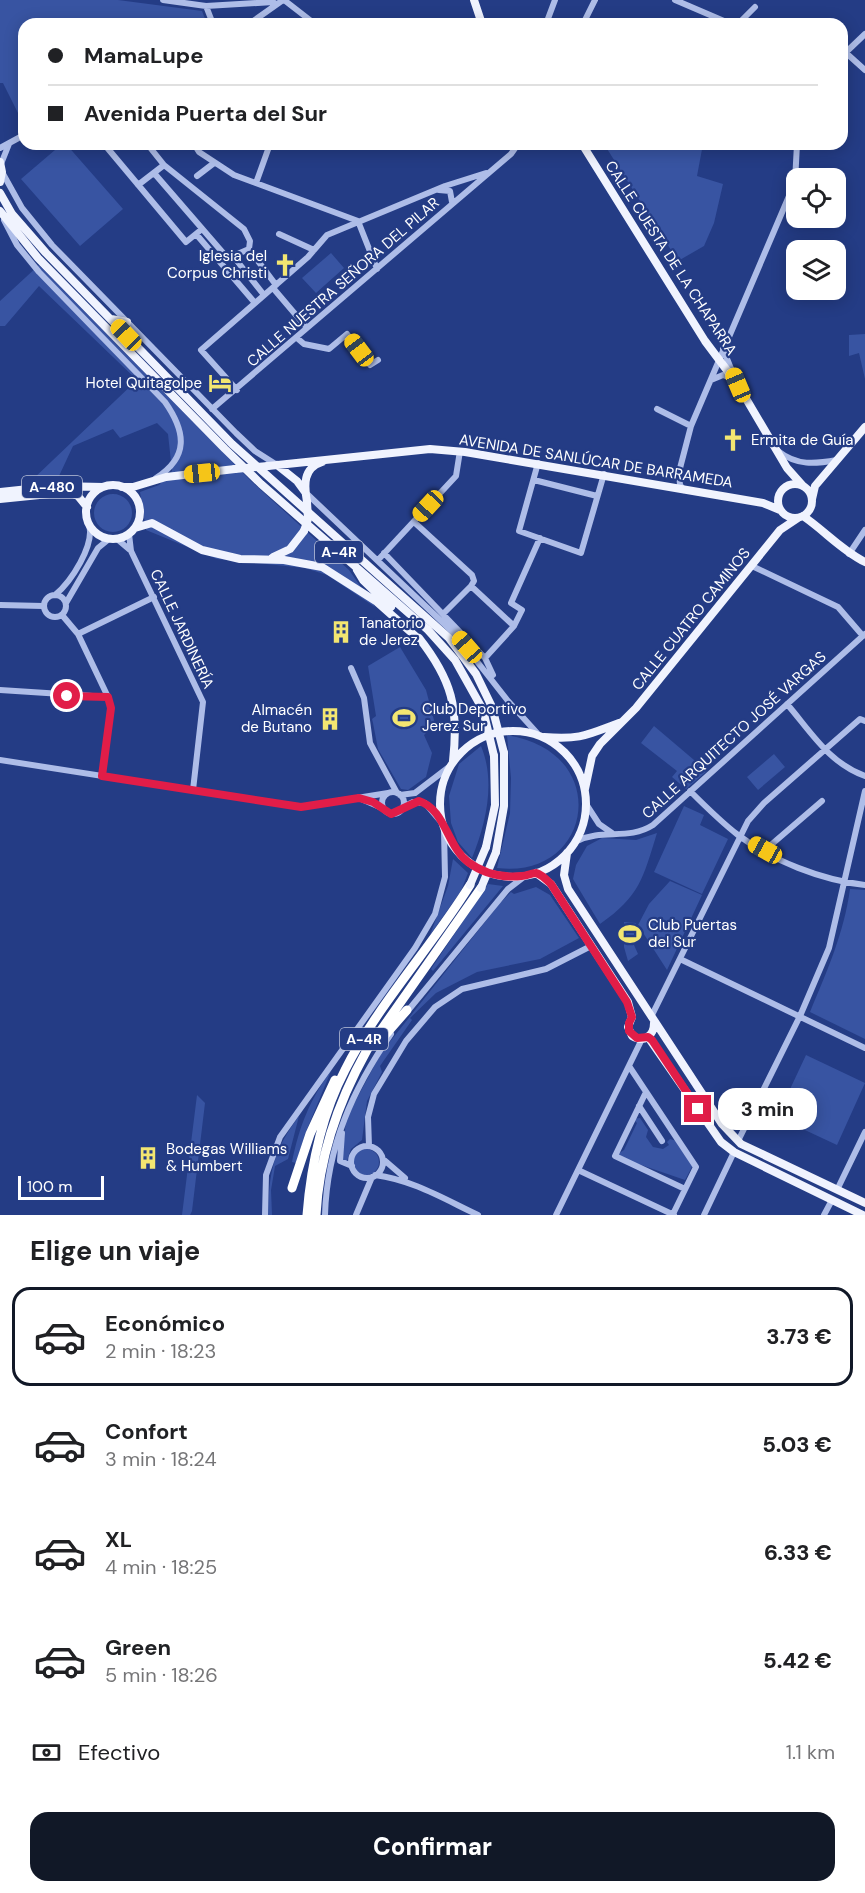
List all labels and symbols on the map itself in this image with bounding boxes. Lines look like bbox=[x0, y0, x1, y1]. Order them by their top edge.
street label: CALLE CUESTA DE LA CHAPARRA bbox=[600, 157, 742, 359]
street label: CALLE NUESTRA SEÑORA DEL PILAR bbox=[243, 193, 444, 371]
place label: Iglesia del Corpus Christi bbox=[167, 246, 267, 283]
church icon: Iglesia del Corpus Christi bbox=[272, 252, 298, 278]
car bbox=[107, 316, 145, 354]
car bbox=[341, 330, 377, 370]
car bbox=[723, 365, 753, 405]
hotel icon: Hotel Quitagolpe bbox=[207, 370, 233, 396]
place label: Hotel Quitagolpe bbox=[86, 373, 202, 393]
church icon: Ermita de Guía bbox=[720, 427, 746, 453]
street label: AVENIDA DE SANLÚCAR DE BARRAMEDA bbox=[458, 429, 734, 493]
place label: Ermita de Guía bbox=[751, 430, 853, 450]
car bbox=[183, 462, 221, 484]
road number: A-480 bbox=[22, 476, 82, 498]
car bbox=[409, 487, 447, 525]
road number: A-4R bbox=[315, 541, 363, 563]
street label: CALLE CUATRO CAMINOS bbox=[627, 543, 755, 694]
street label: CALLE JARDINERÍA bbox=[146, 566, 218, 692]
place label: Tanatorio de Jerez bbox=[359, 613, 424, 650]
building icon: Tanatorio de Jerez bbox=[328, 619, 354, 645]
car bbox=[448, 628, 486, 666]
street label: CALLE ARQUITECTO JOSÉ VARGAS bbox=[638, 647, 831, 823]
route start bbox=[53, 682, 80, 709]
place label: Club Deportivo Jerez Sur bbox=[422, 699, 527, 736]
place label: Almacén de Butano bbox=[241, 700, 312, 737]
sports icon: Club Deportivo Jerez Sur bbox=[391, 705, 417, 731]
building icon: Almacén de Butano bbox=[317, 706, 343, 732]
car bbox=[745, 833, 785, 867]
place label: Club Puertas del Sur bbox=[648, 915, 737, 952]
sports icon: Club Puertas del Sur bbox=[617, 921, 643, 947]
road number: A-4R bbox=[340, 1028, 388, 1050]
callout: 3 min bbox=[719, 1088, 818, 1130]
route end bbox=[684, 1095, 711, 1122]
place label: Bodegas Williams & Humbert bbox=[166, 1139, 287, 1176]
building icon: Bodegas Williams & Humbert bbox=[135, 1145, 161, 1171]
scale bar bbox=[18, 1173, 104, 1200]

